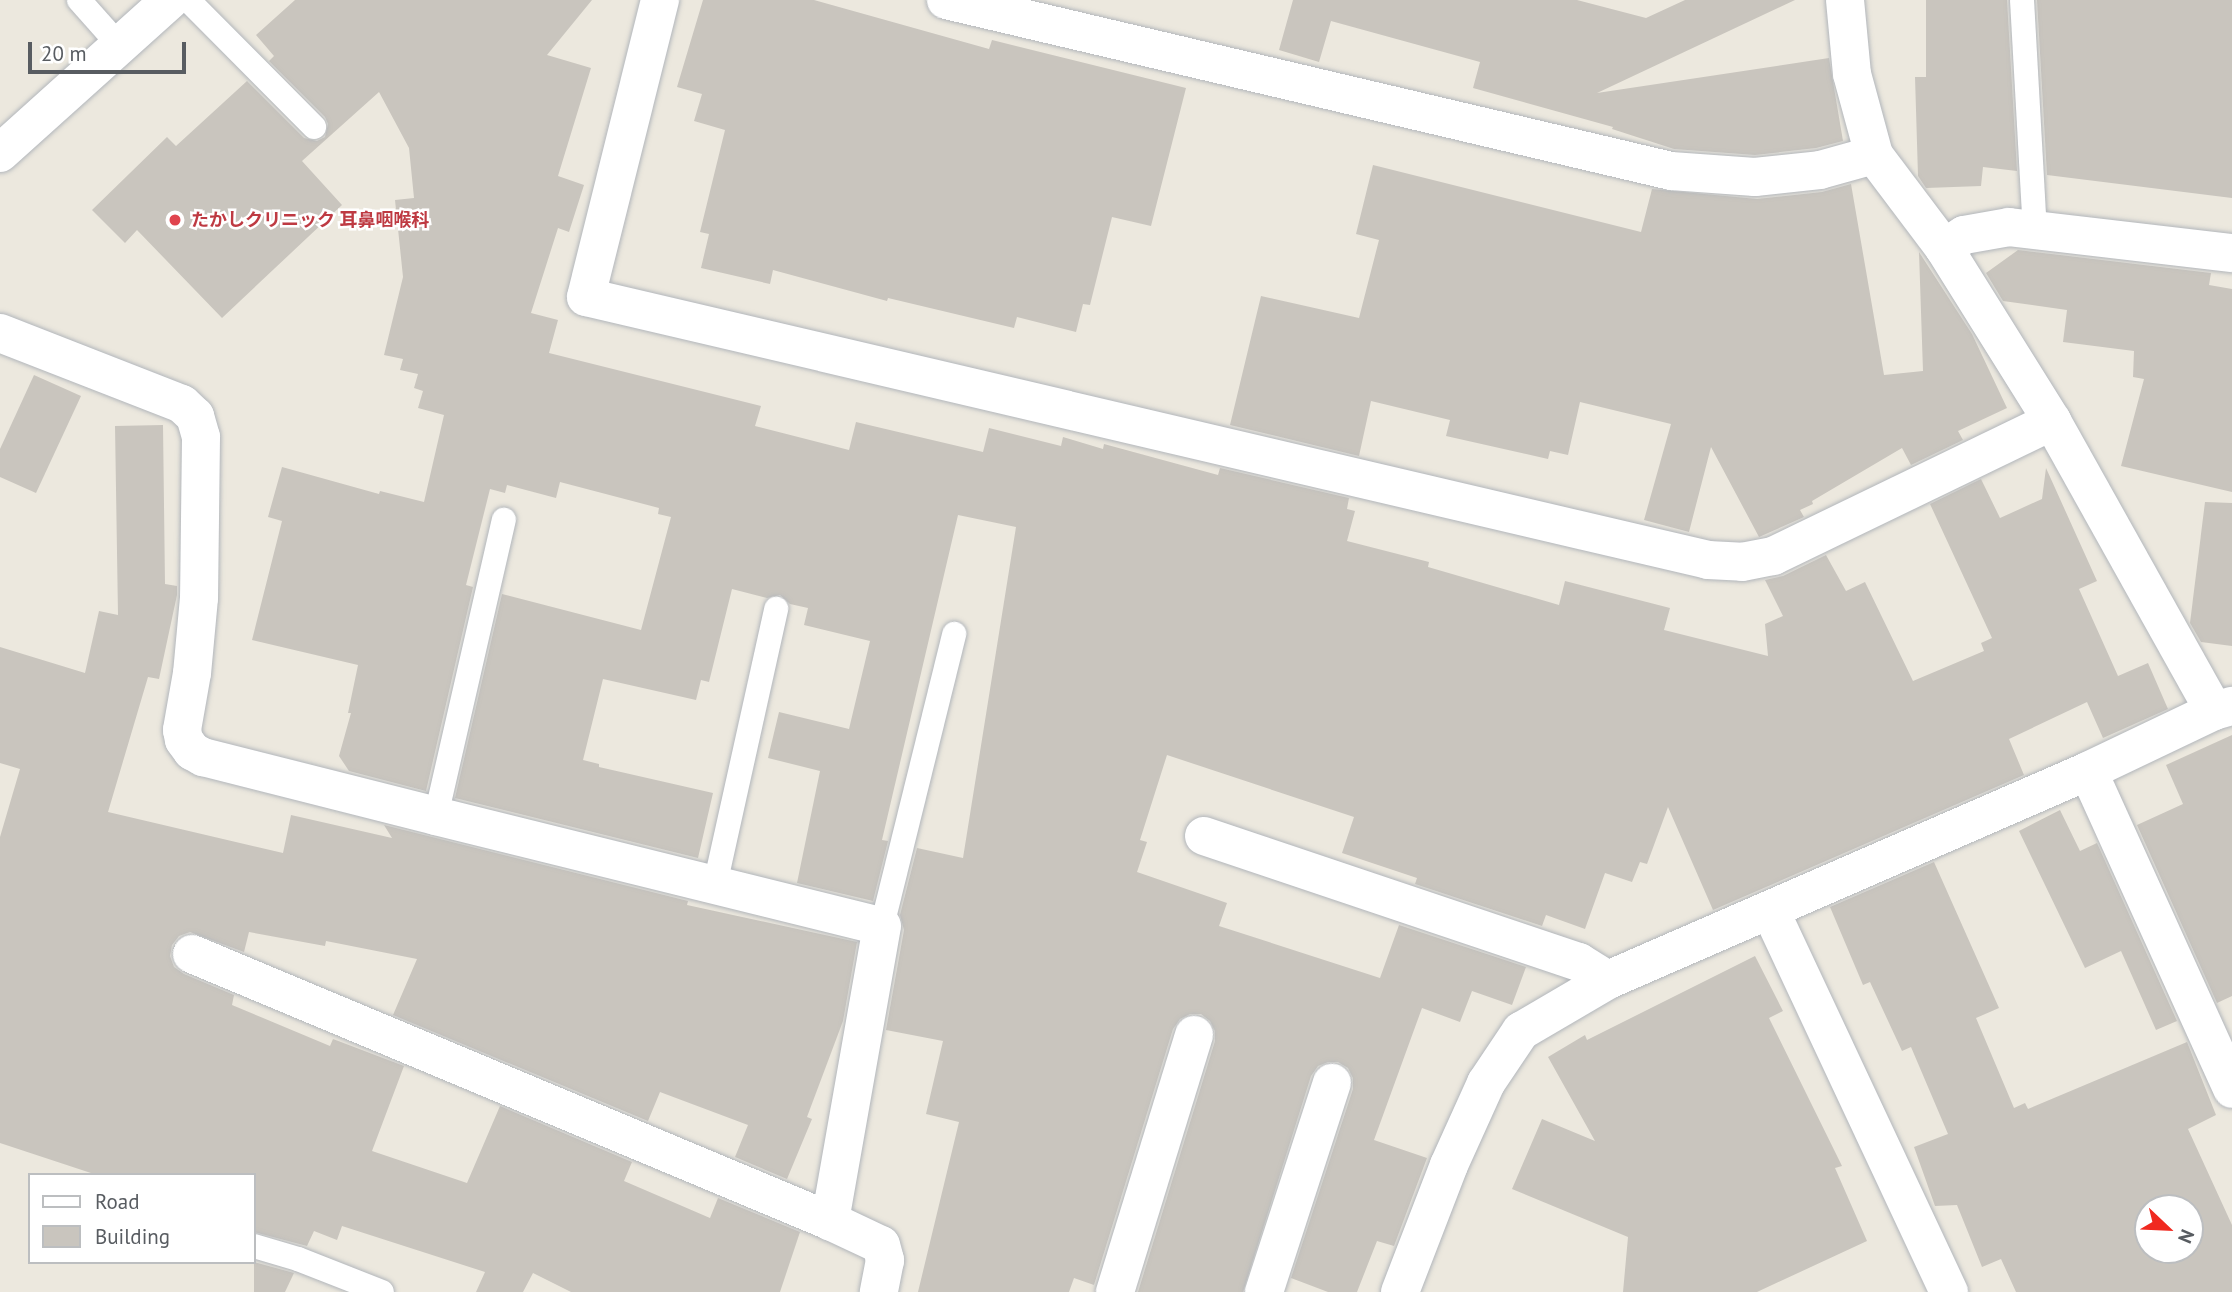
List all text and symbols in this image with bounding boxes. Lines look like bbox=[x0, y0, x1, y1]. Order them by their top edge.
scale bar bbox=[32, 28, 189, 72]
text: 20 m bbox=[41, 40, 87, 67]
place label: たかしクリニック 耳鼻咽喉科 bbox=[191, 209, 430, 231]
marker: たかしクリニック 耳鼻咽喉科 bbox=[165, 210, 185, 230]
legend bbox=[28, 1173, 256, 1264]
text: Road bbox=[95, 1188, 139, 1215]
north arrow bbox=[2134, 1194, 2204, 1264]
text: Building bbox=[95, 1223, 170, 1250]
text: N bbox=[2173, 1226, 2200, 1247]

